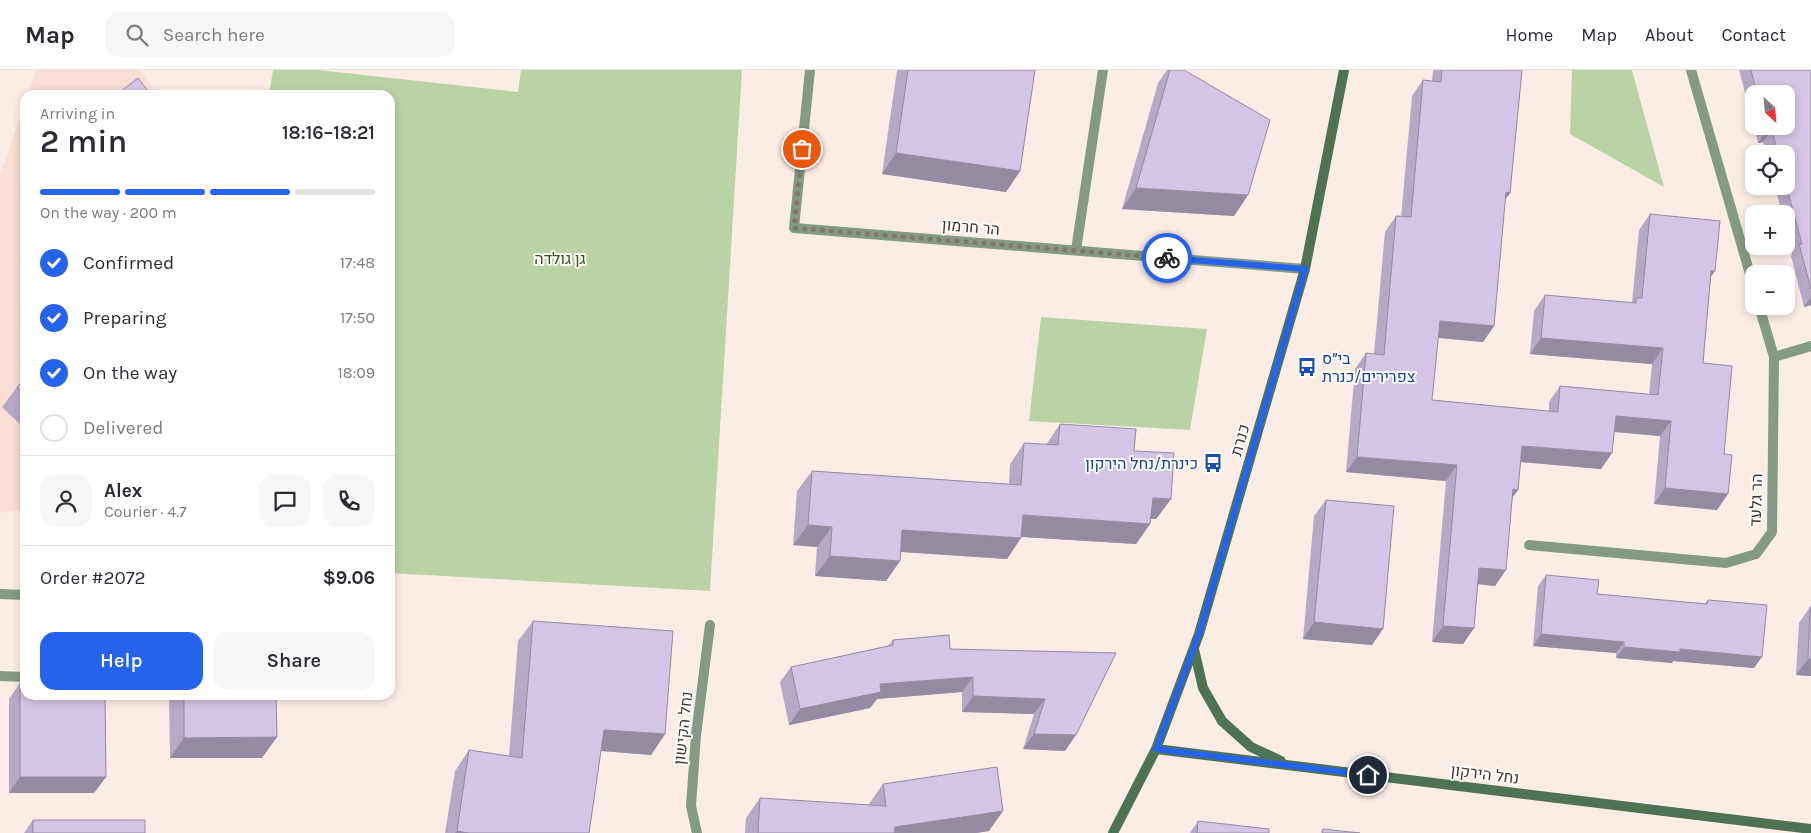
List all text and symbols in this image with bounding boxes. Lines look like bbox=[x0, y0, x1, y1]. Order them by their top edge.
search box bbox=[105, 12, 455, 57]
text: Map bbox=[25, 21, 75, 49]
icon: search bbox=[123, 21, 151, 49]
text: Search here bbox=[163, 24, 265, 46]
text: Home bbox=[1505, 24, 1553, 46]
text: Map bbox=[1581, 24, 1617, 46]
text: About bbox=[1645, 24, 1694, 46]
text: Contact bbox=[1722, 24, 1786, 46]
north arrow bbox=[1745, 85, 1795, 135]
map controls bbox=[1745, 85, 1795, 315]
text: Arriving in bbox=[40, 104, 115, 123]
text: 18:16–18:21 bbox=[282, 122, 375, 144]
text: 2 min bbox=[40, 123, 127, 160]
pin bbox=[781, 128, 823, 170]
icon: bag bbox=[788, 135, 816, 163]
button: locate bbox=[1745, 145, 1795, 195]
text: On the way · 200 m bbox=[40, 203, 177, 222]
button: + bbox=[1745, 205, 1795, 255]
street label: הר חרמון bbox=[941, 215, 1001, 239]
courier bbox=[1142, 233, 1192, 283]
icon: bike bbox=[1153, 244, 1181, 272]
icon: check bbox=[40, 249, 68, 277]
park label: גן גולדה bbox=[534, 249, 586, 268]
text: Confirmed bbox=[83, 252, 174, 274]
text: 17:48 bbox=[340, 253, 375, 272]
button: − bbox=[1745, 265, 1795, 315]
icon: check bbox=[40, 304, 68, 332]
text: Preparing bbox=[83, 307, 166, 329]
text: 17:50 bbox=[340, 308, 375, 327]
place label: בי״ס צפרירים/כנרת bbox=[1322, 349, 1416, 386]
bus stop icon: בי״ס צפרירים/כנרת bbox=[1296, 356, 1318, 378]
icon: check bbox=[40, 359, 68, 387]
text: On the way bbox=[83, 362, 177, 384]
text: 18:09 bbox=[337, 363, 375, 382]
text: Delivered bbox=[83, 417, 163, 439]
street label: כנרת bbox=[1226, 422, 1254, 458]
bus stop icon: כינרת/נחל הירקון bbox=[1202, 452, 1224, 474]
place label: כינרת/נחל הירקון bbox=[1085, 454, 1198, 473]
street label: הר גלעד bbox=[1746, 473, 1766, 527]
button: person bbox=[40, 475, 92, 527]
button: chat bbox=[259, 475, 311, 527]
button: phone bbox=[323, 475, 375, 527]
text: Alex bbox=[104, 480, 142, 502]
text: Courier · 4.7 bbox=[104, 502, 187, 521]
text: Order #2072 bbox=[40, 567, 146, 589]
text: $9.06 bbox=[323, 567, 375, 589]
button: Help bbox=[40, 632, 203, 690]
button: Share bbox=[213, 632, 375, 690]
street label: נחל הקישון bbox=[670, 690, 696, 766]
pin bbox=[1347, 754, 1389, 796]
street label: נחל הירקון bbox=[1450, 760, 1520, 788]
icon: home bbox=[1354, 761, 1382, 789]

